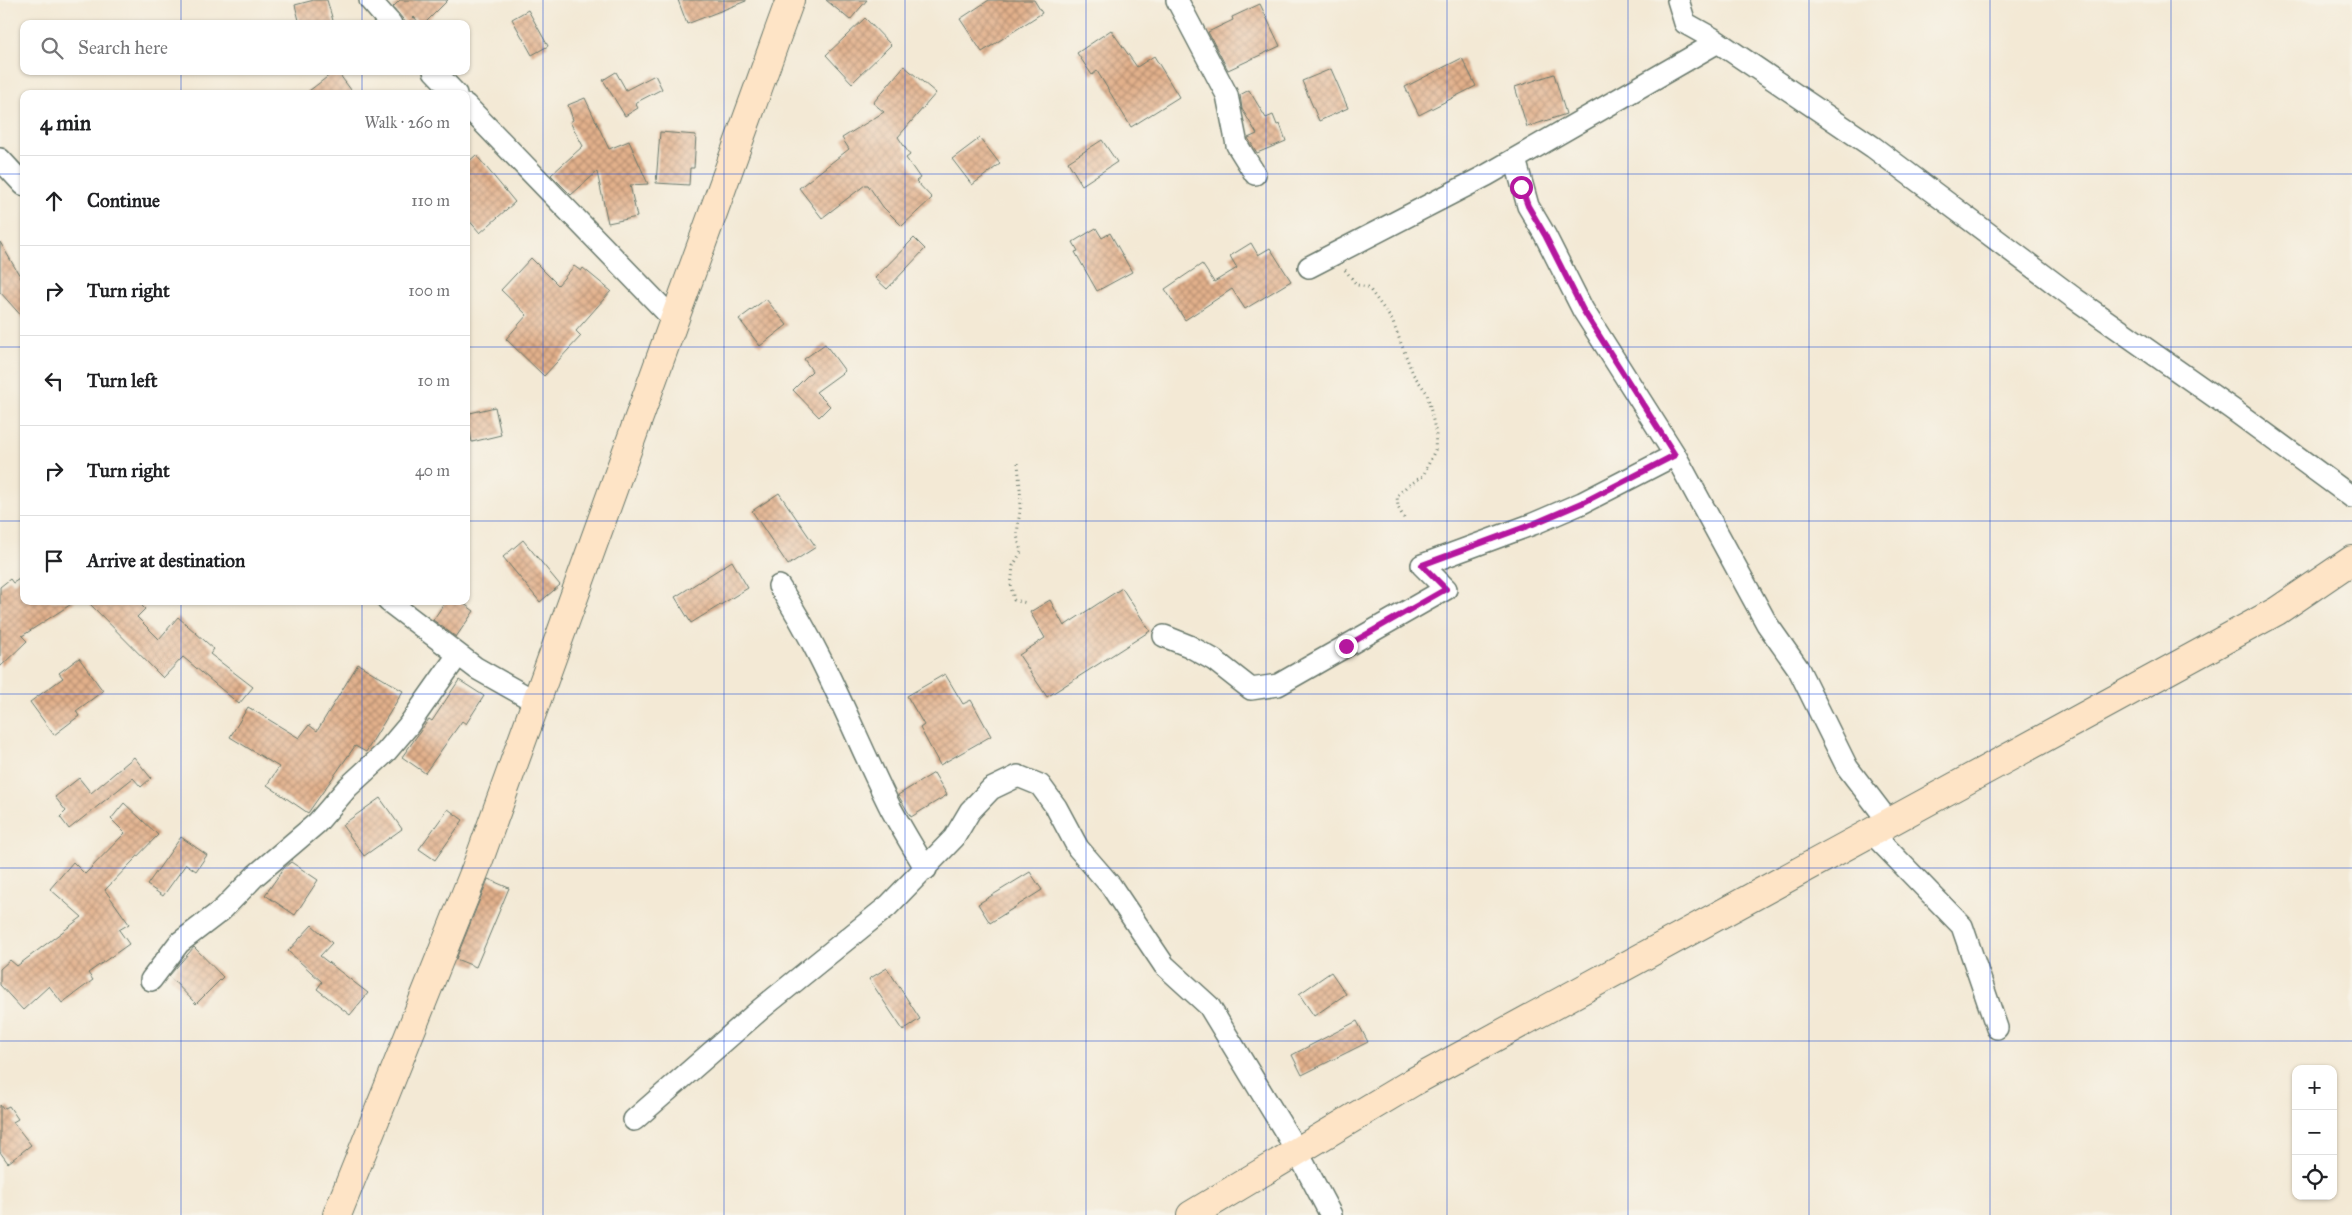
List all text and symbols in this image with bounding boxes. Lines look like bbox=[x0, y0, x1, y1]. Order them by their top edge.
search box bbox=[20, 20, 470, 75]
icon: search bbox=[38, 34, 66, 62]
text: Search here bbox=[78, 36, 168, 59]
text: 4 min bbox=[40, 110, 91, 136]
text: Walk · 260 m bbox=[364, 113, 450, 132]
route start bbox=[1510, 176, 1533, 199]
icon: ahead bbox=[40, 187, 68, 215]
text: Continue bbox=[87, 189, 160, 212]
text: 110 m bbox=[411, 191, 450, 210]
icon: right bbox=[40, 277, 68, 305]
text: Turn right bbox=[87, 279, 170, 302]
text: 100 m bbox=[408, 281, 450, 300]
icon: left bbox=[40, 367, 68, 395]
text: Turn left bbox=[87, 369, 157, 392]
text: 10 m bbox=[418, 371, 450, 390]
icon: right bbox=[40, 457, 68, 485]
text: Turn right bbox=[87, 459, 170, 482]
text: 40 m bbox=[415, 461, 450, 480]
icon: arrive bbox=[40, 547, 68, 575]
text: Arrive at destination bbox=[87, 549, 245, 572]
route end bbox=[1335, 635, 1358, 658]
map controls bbox=[2292, 1065, 2337, 1200]
button: + bbox=[2292, 1065, 2337, 1110]
button: − bbox=[2292, 1110, 2337, 1155]
button: locate bbox=[2292, 1155, 2337, 1200]

